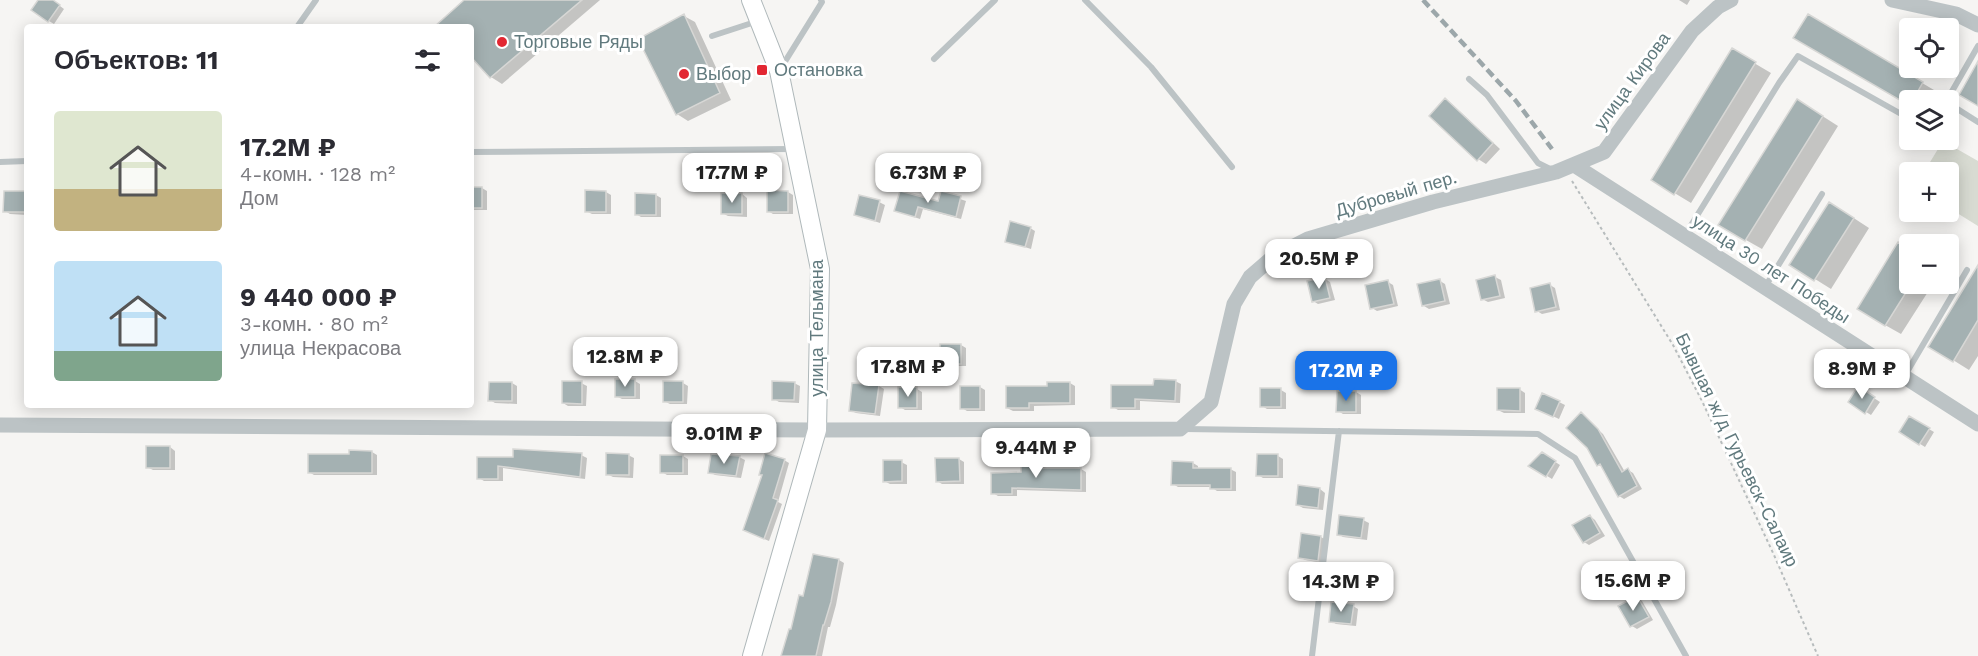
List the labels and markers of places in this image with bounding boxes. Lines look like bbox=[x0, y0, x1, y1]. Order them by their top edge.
place label: Торговые Ряды bbox=[514, 31, 643, 52]
marker: Торговые Ряды bbox=[495, 35, 509, 49]
place label: Остановка bbox=[774, 59, 864, 80]
place label: Выбор bbox=[696, 63, 751, 84]
marker: Остановка bbox=[755, 63, 769, 77]
marker: Выбор bbox=[677, 67, 691, 81]
pin: 17.7M ₽ bbox=[677, 153, 787, 204]
pin: 6.73M ₽ bbox=[873, 153, 983, 204]
pin: 20.5M ₽ bbox=[1264, 239, 1374, 290]
pin: 12.8M ₽ bbox=[570, 337, 680, 388]
pin: 17.8M ₽ bbox=[853, 347, 963, 398]
pin: 8.9M ₽ bbox=[1813, 349, 1911, 400]
pin: 17.2M ₽ bbox=[1291, 351, 1401, 402]
pin: 9.01M ₽ bbox=[669, 414, 779, 465]
pin: 9.44M ₽ bbox=[981, 428, 1091, 479]
pin: 15.6M ₽ bbox=[1578, 561, 1688, 612]
pin: 14.3M ₽ bbox=[1286, 562, 1396, 613]

